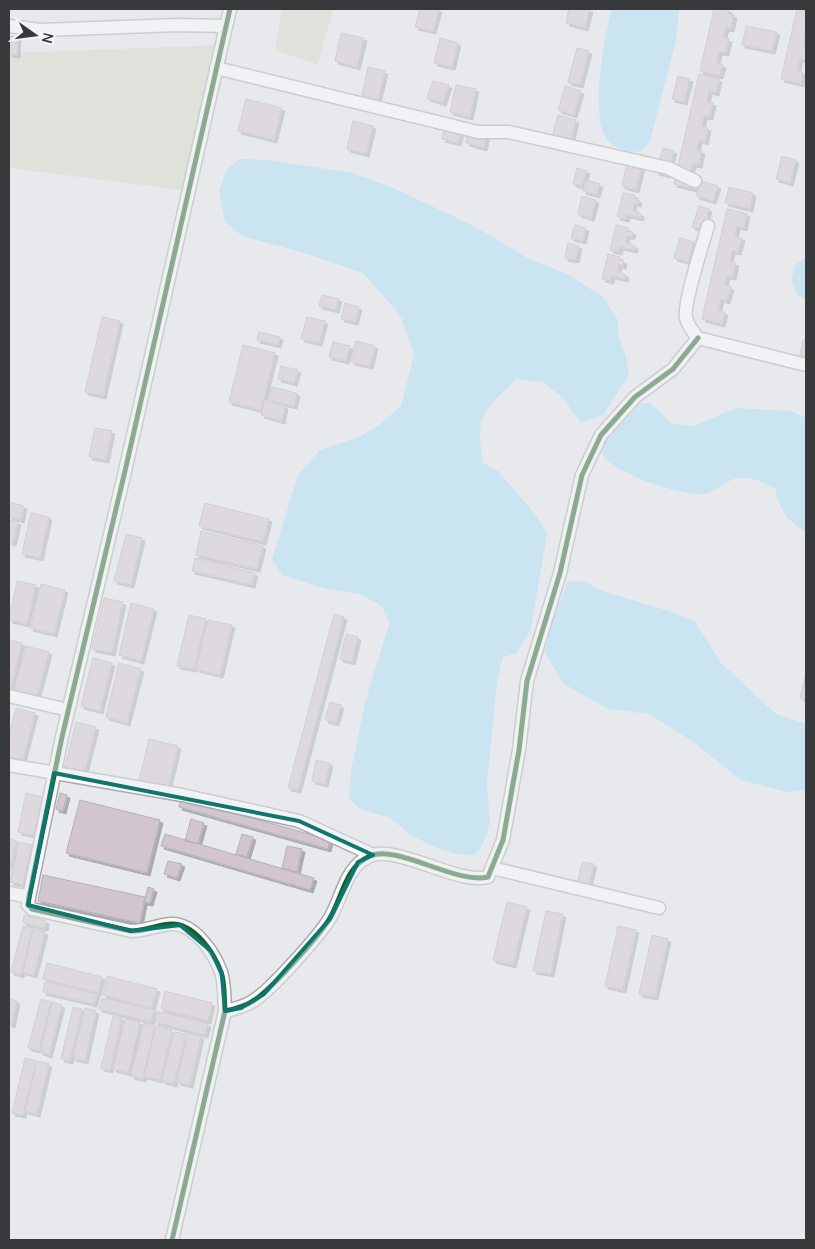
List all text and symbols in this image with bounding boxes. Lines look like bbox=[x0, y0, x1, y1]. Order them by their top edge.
north arrow bbox=[10, 10, 60, 60]
text: N bbox=[38, 31, 59, 45]

